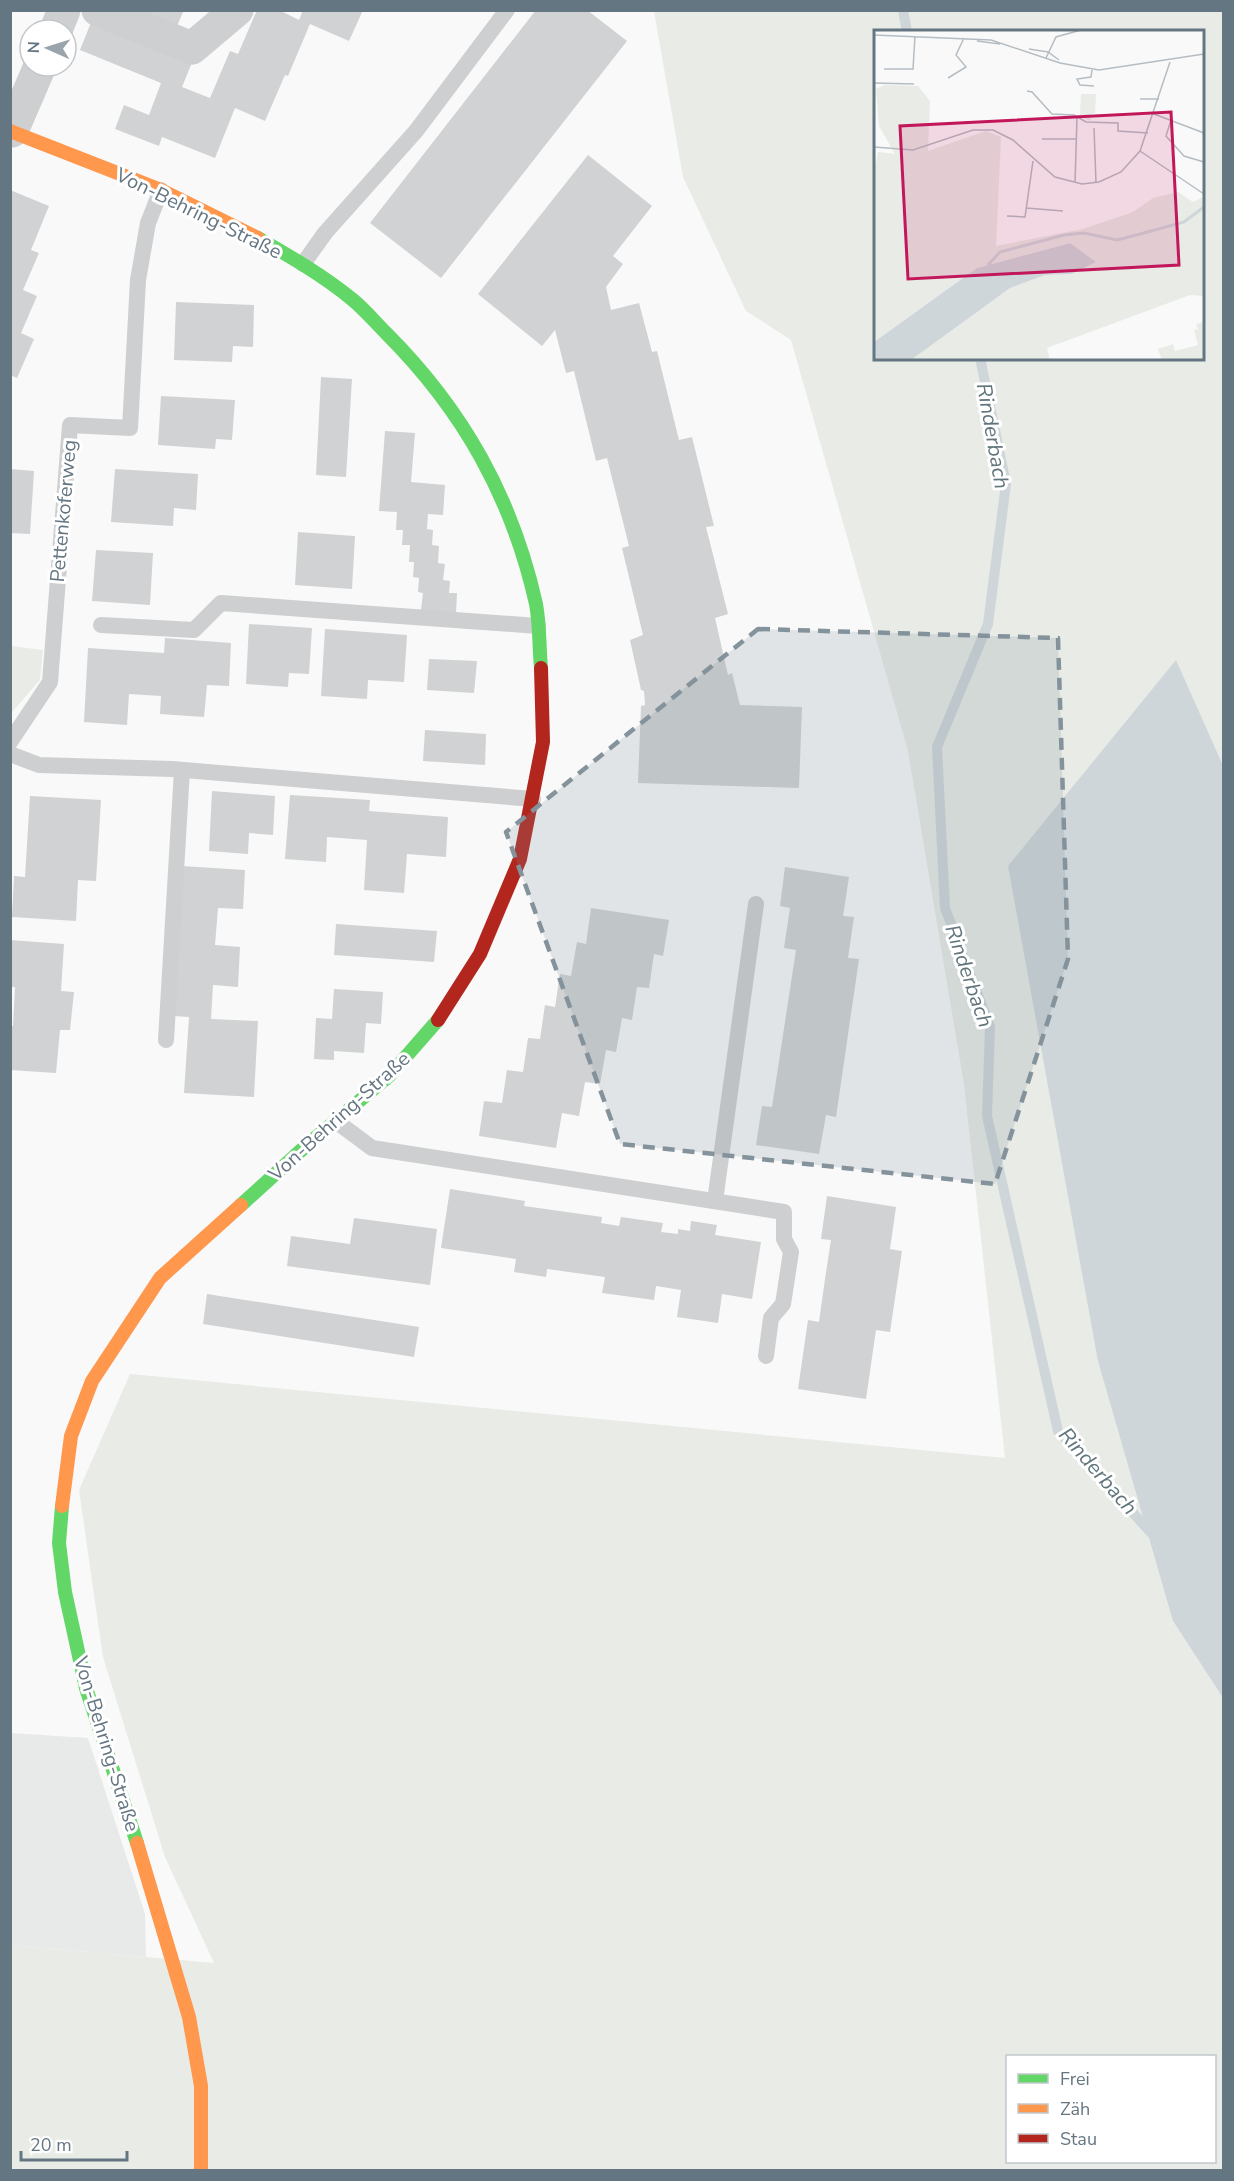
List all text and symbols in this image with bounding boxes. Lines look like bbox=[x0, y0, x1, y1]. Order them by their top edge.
north arrow bbox=[18, 18, 78, 78]
inset map bbox=[874, 30, 1204, 360]
text: N bbox=[23, 41, 45, 54]
street label: Von-Behring-Straße bbox=[110, 161, 286, 265]
water label: Rinderbach bbox=[970, 381, 1016, 491]
street label: Pettenkoferweg bbox=[44, 439, 83, 583]
water label: Rinderbach bbox=[938, 921, 1000, 1031]
street label: Von-Behring-Straße bbox=[262, 1045, 416, 1188]
water label: Rinderbach bbox=[1052, 1422, 1144, 1520]
street label: Von-Behring-Straße bbox=[67, 1652, 146, 1835]
legend bbox=[1006, 2055, 1216, 2163]
text: Frei bbox=[1060, 2067, 1090, 2091]
text: Zäh bbox=[1060, 2097, 1090, 2121]
scale bar bbox=[21, 2124, 128, 2162]
text: Stau bbox=[1060, 2127, 1097, 2151]
text: 20 m bbox=[30, 2133, 72, 2157]

